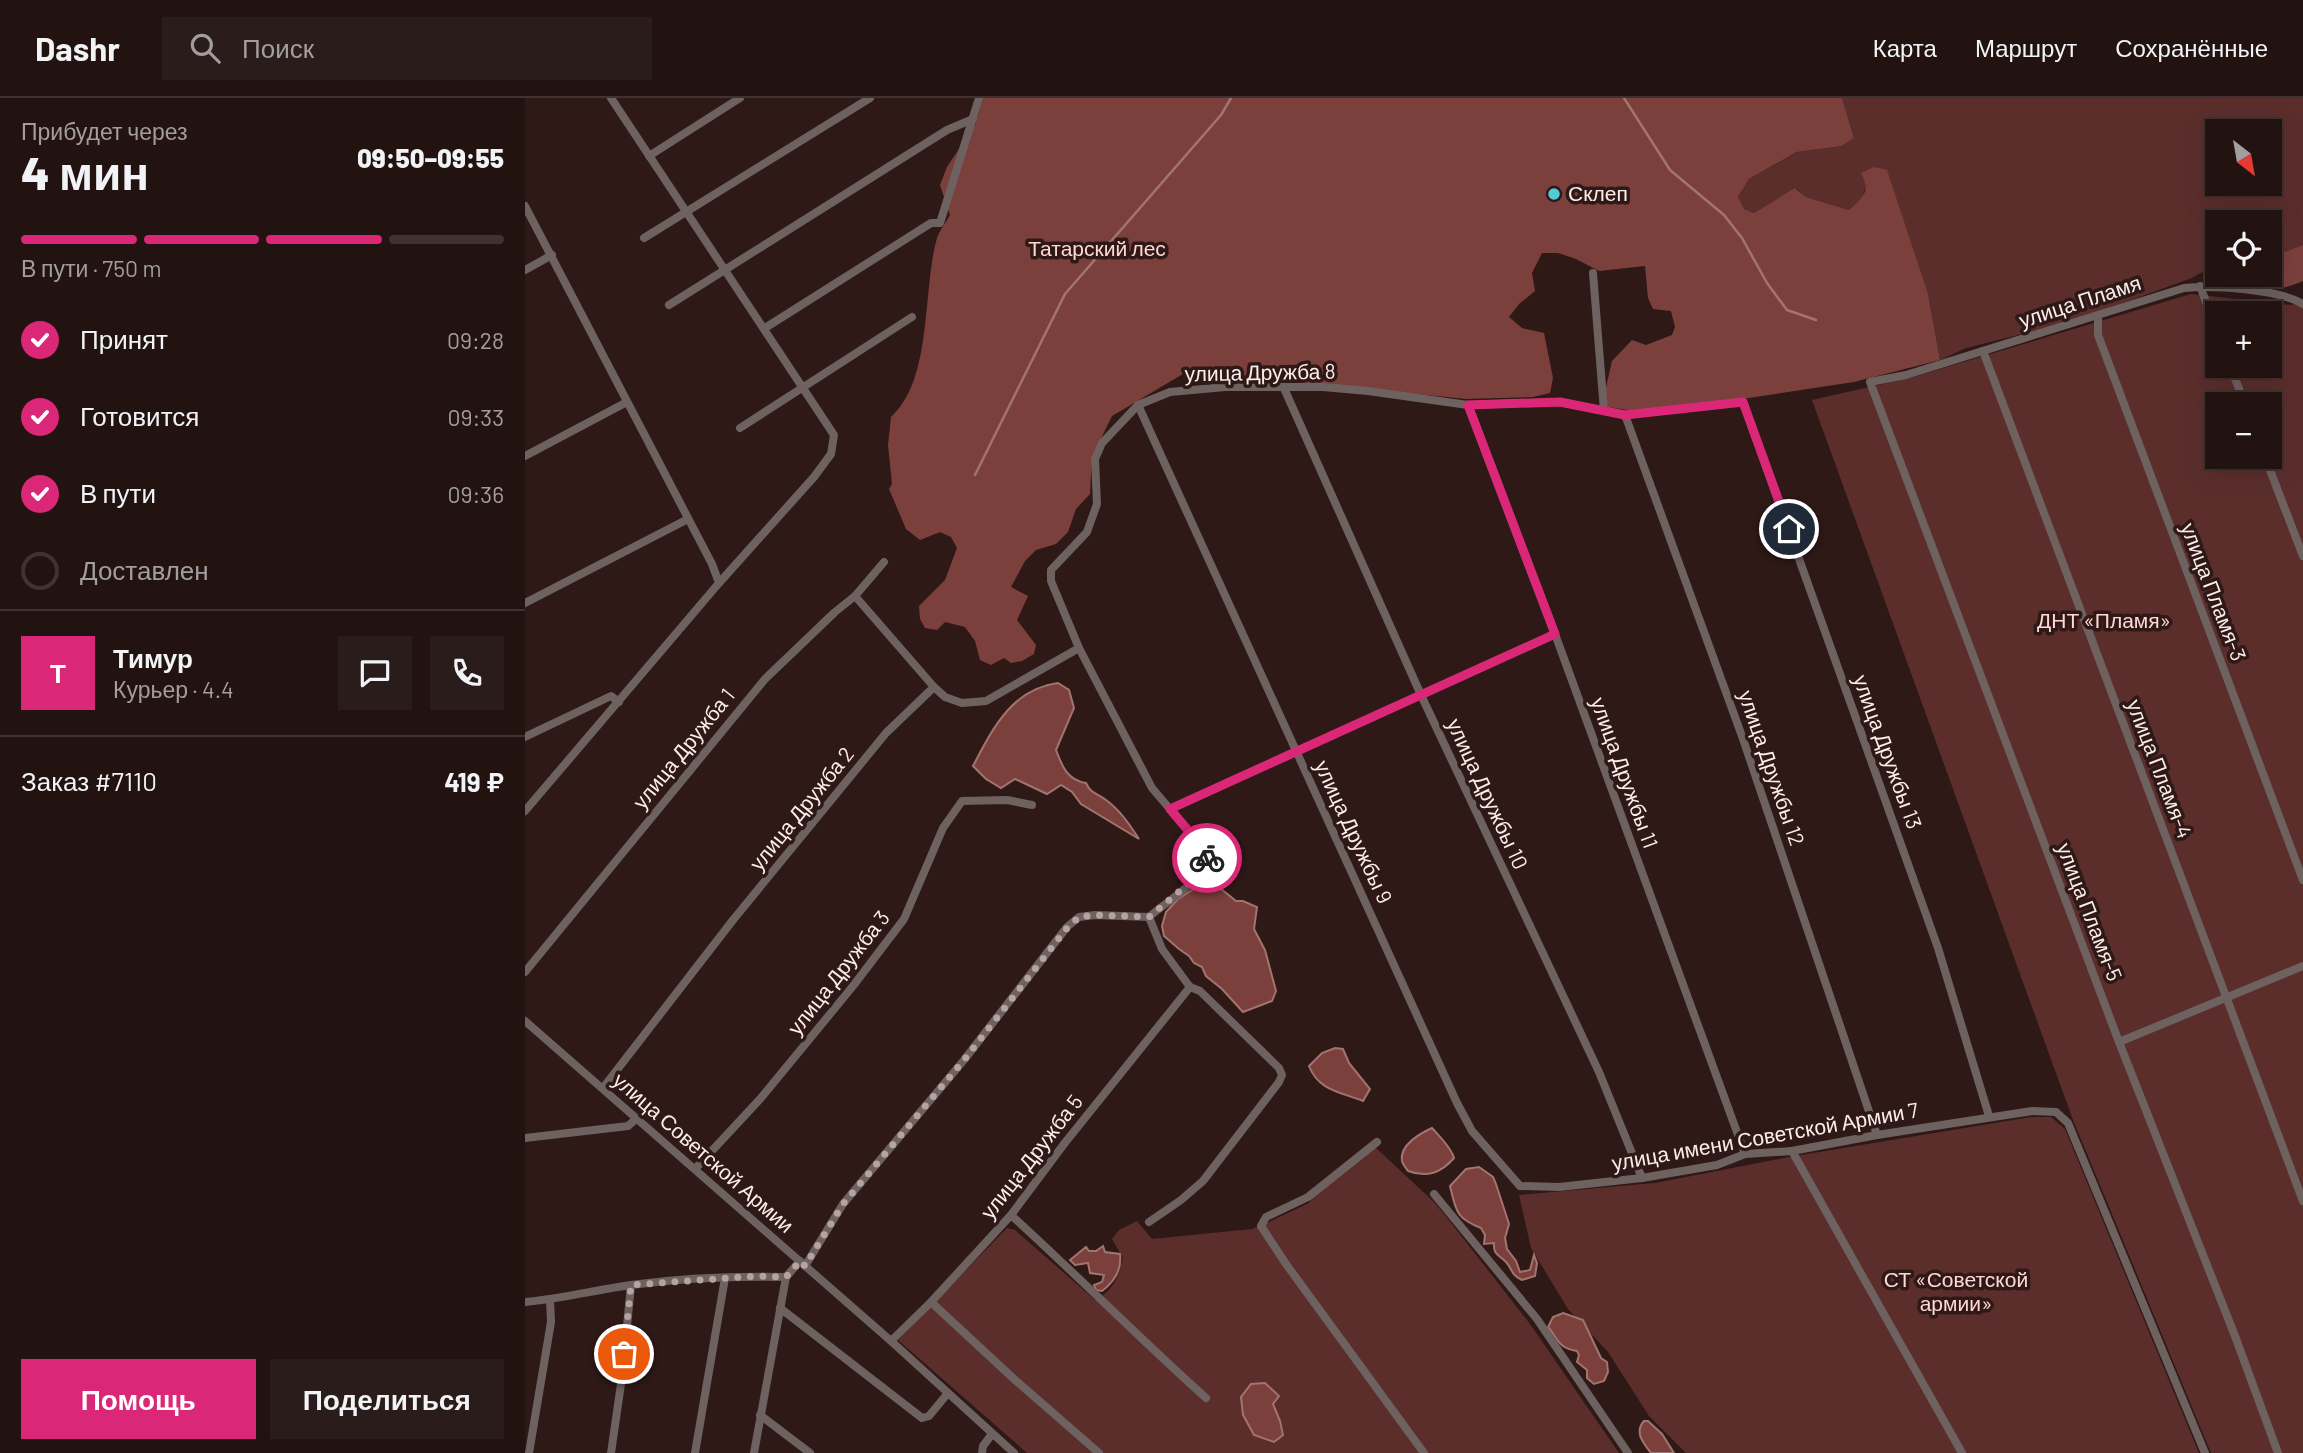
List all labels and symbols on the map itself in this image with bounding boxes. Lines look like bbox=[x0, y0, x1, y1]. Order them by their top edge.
north arrow bbox=[2205, 119, 2282, 196]
place label: Склеп bbox=[1568, 180, 1628, 205]
marker: Склеп bbox=[1546, 186, 1562, 202]
park label: Татарский лес bbox=[1028, 235, 1166, 260]
street label: улица Пламя bbox=[2015, 269, 2144, 332]
street label: улица Дружба 8 bbox=[1184, 358, 1336, 385]
pin bbox=[1759, 499, 1819, 559]
street label: улица Пламя-3 bbox=[2177, 519, 2252, 664]
park label: ДНТ «Пламя» bbox=[2037, 607, 2171, 632]
street label: улица Дружбы 13 bbox=[1849, 671, 1928, 832]
street label: улица Дружба 1 bbox=[627, 683, 739, 813]
street label: улица Дружбы 12 bbox=[1734, 687, 1811, 848]
street label: улица Дружбы 11 bbox=[1587, 694, 1664, 851]
street label: улица Пламя-4 bbox=[2122, 696, 2198, 841]
street label: улица Дружбы 10 bbox=[1443, 714, 1534, 873]
street label: улица Дружба 2 bbox=[744, 741, 858, 875]
street label: улица Дружбы 9 bbox=[1310, 756, 1398, 907]
courier bbox=[1172, 823, 1242, 893]
street label: улица Пламя-5 bbox=[2053, 839, 2128, 984]
street label: улица Дружба 3 bbox=[782, 905, 894, 1039]
street label: улица Советской Армии bbox=[609, 1067, 799, 1237]
street label: улица Дружба 5 bbox=[975, 1089, 1087, 1223]
street label: улица имени Советской Армии 7 bbox=[1610, 1096, 1920, 1175]
park label: СТ «Советской армии» bbox=[1884, 1266, 2028, 1315]
pin bbox=[594, 1324, 654, 1384]

